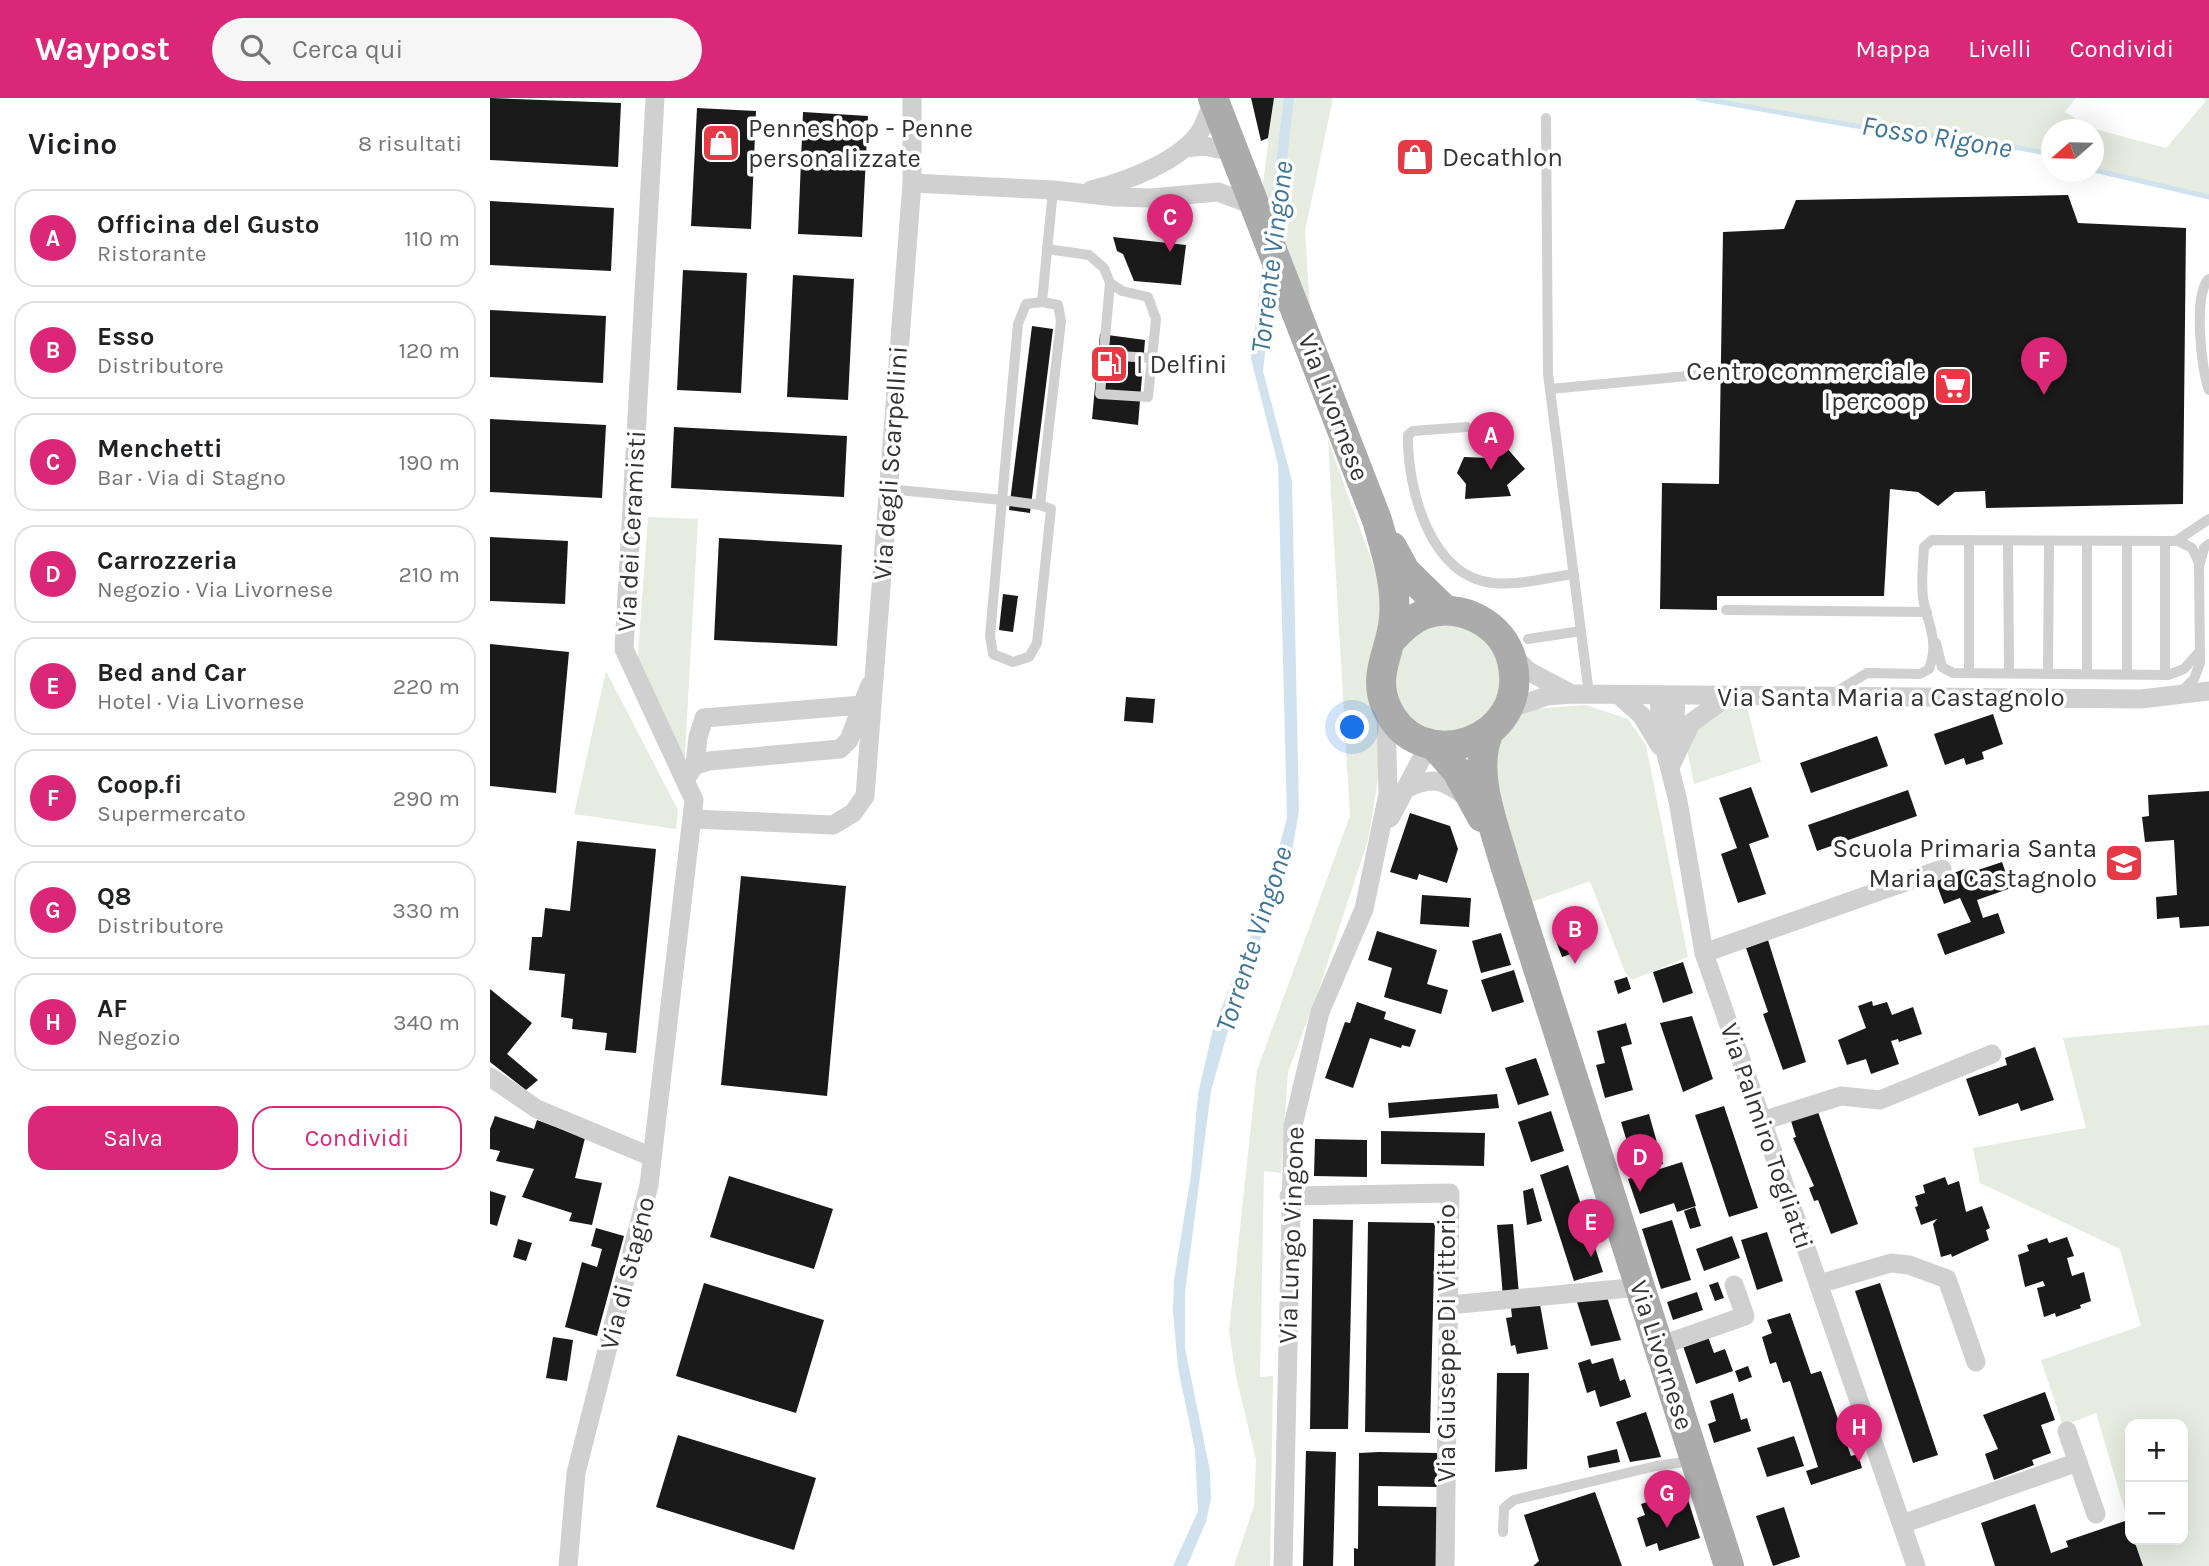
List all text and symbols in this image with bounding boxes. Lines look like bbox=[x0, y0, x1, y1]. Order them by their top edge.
search box bbox=[212, 18, 702, 81]
text: Waypost bbox=[35, 30, 170, 68]
icon: search bbox=[236, 30, 274, 68]
text: Cerca qui bbox=[292, 34, 403, 65]
text: Mappa bbox=[1856, 35, 1930, 63]
text: Livelli bbox=[1968, 35, 2032, 63]
text: Condividi bbox=[2070, 35, 2174, 63]
water label: Fosso Rigone bbox=[1859, 108, 2014, 165]
place label: Penneshop - Penne personalizzate bbox=[748, 113, 973, 174]
north arrow bbox=[2041, 119, 2104, 182]
shop icon: Penneshop - Penne personalizzate bbox=[700, 122, 742, 164]
text: Vicino bbox=[28, 126, 117, 162]
text: 8 risultati bbox=[358, 130, 462, 157]
shop icon: Decathlon bbox=[1394, 136, 1436, 178]
place label: Decathlon bbox=[1442, 142, 1563, 173]
water label: Torrente Vingone bbox=[1243, 159, 1300, 355]
pin: C bbox=[1147, 194, 1193, 252]
text: Officina del Gusto bbox=[97, 209, 320, 240]
text: A bbox=[46, 225, 60, 252]
text: 110 m bbox=[404, 225, 460, 252]
text: Ristorante bbox=[97, 240, 207, 267]
text: Esso bbox=[97, 321, 154, 352]
street label: Via Livornese bbox=[1291, 329, 1376, 485]
text: B bbox=[46, 337, 60, 364]
text: 120 m bbox=[398, 337, 460, 364]
pin: F bbox=[2021, 337, 2067, 395]
fuel station icon: I Delfini bbox=[1088, 343, 1130, 385]
street label: Via degli Scarpellini bbox=[867, 345, 914, 581]
place label: I Delfini bbox=[1136, 349, 1227, 380]
text: Distributore bbox=[97, 352, 224, 379]
place label: Centro commerciale Ipercoop bbox=[1686, 356, 1926, 417]
supermarket icon: Centro commerciale Ipercoop bbox=[1932, 365, 1974, 407]
pin: A bbox=[1468, 412, 1514, 470]
street label: Via dei Ceramisti bbox=[611, 429, 652, 633]
text: Menchetti bbox=[97, 433, 223, 464]
text: C bbox=[46, 449, 60, 476]
text: 190 m bbox=[398, 449, 460, 476]
text: Bar · Via di Stagno bbox=[97, 464, 286, 491]
text: Carrozzeria bbox=[97, 545, 237, 576]
text: D bbox=[45, 561, 61, 588]
text: 210 m bbox=[398, 561, 460, 588]
text: Negozio · Via Livornese bbox=[97, 576, 333, 603]
text: Bed and Car bbox=[97, 657, 246, 688]
text: E bbox=[46, 673, 60, 700]
text: 220 m bbox=[393, 673, 460, 700]
street label: Via Santa Maria a Castagnolo bbox=[1717, 682, 2065, 713]
text: Hotel · Via Livornese bbox=[97, 688, 304, 715]
your location bbox=[1335, 710, 1369, 744]
text: Coop.fi bbox=[97, 769, 182, 800]
text: F bbox=[47, 785, 59, 812]
text: 290 m bbox=[393, 785, 460, 812]
text: Supermercato bbox=[97, 800, 246, 827]
place label: Scuola Primaria Santa Maria a Castagnolo bbox=[1833, 833, 2097, 894]
water label: Torrente Vingone bbox=[1208, 842, 1299, 1036]
school or university icon: Scuola Primaria Santa Maria a Castagnolo bbox=[2103, 842, 2145, 884]
text: Q8 bbox=[97, 881, 132, 912]
text: G bbox=[45, 897, 61, 924]
text: 330 m bbox=[392, 897, 460, 924]
pin: B bbox=[1552, 906, 1598, 964]
text: Distributore bbox=[97, 912, 224, 939]
text: AF bbox=[97, 993, 127, 1024]
text: H bbox=[45, 1009, 61, 1036]
text: 340 m bbox=[393, 1009, 460, 1036]
street label: Via Palmiro Togliatti bbox=[1713, 1019, 1820, 1253]
text: Negozio bbox=[97, 1024, 180, 1051]
button: Salva bbox=[28, 1106, 238, 1170]
button: Condividi bbox=[252, 1106, 462, 1170]
street label: Via Lungo Vingone bbox=[1272, 1126, 1311, 1344]
pin: D bbox=[1617, 1134, 1663, 1192]
street label: Via di Stagno bbox=[594, 1193, 661, 1353]
pin: E bbox=[1568, 1199, 1614, 1257]
street label: Via Giuseppe Di Vittorio bbox=[1431, 1204, 1462, 1482]
street label: Via Livornese bbox=[1623, 1276, 1700, 1434]
pin: H bbox=[1836, 1404, 1882, 1462]
map controls bbox=[2125, 1419, 2188, 1545]
button: + bbox=[2125, 1419, 2188, 1482]
pin: G bbox=[1644, 1470, 1690, 1528]
button: − bbox=[2125, 1482, 2188, 1545]

